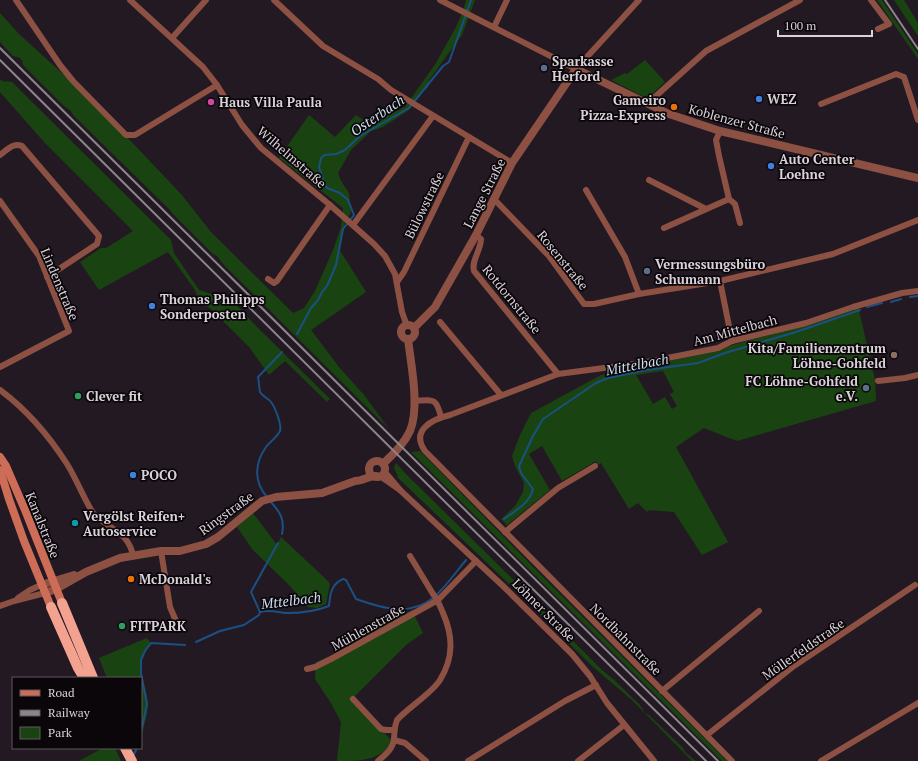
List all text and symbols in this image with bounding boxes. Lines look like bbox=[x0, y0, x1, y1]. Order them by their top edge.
scale bar bbox=[778, 12, 872, 38]
text: 100 m bbox=[784, 18, 817, 33]
place label: Sparkasse Herford bbox=[552, 52, 614, 85]
marker: Sparkasse Herford bbox=[539, 63, 549, 73]
water label: Osterbach bbox=[346, 90, 408, 140]
place label: WEZ bbox=[767, 90, 797, 108]
place label: Gameiro Pizza-Express bbox=[580, 91, 666, 124]
place label: Haus Villa Paula bbox=[219, 93, 323, 111]
marker: WEZ bbox=[754, 94, 764, 104]
marker: Haus Villa Paula bbox=[206, 97, 216, 107]
street label: Koblenzer Straße bbox=[687, 99, 787, 143]
marker: Gameiro Pizza-Express bbox=[669, 102, 679, 112]
street label: Wilhelmstraße bbox=[254, 122, 330, 192]
place label: Auto Center Loehne bbox=[779, 150, 855, 183]
street label: Lange Straße bbox=[459, 155, 509, 231]
marker: Auto Center Loehne bbox=[766, 161, 776, 171]
street label: Bülowstraße bbox=[400, 168, 448, 242]
street label: Rosenstraße bbox=[533, 226, 593, 294]
street label: Lindenstraße bbox=[37, 245, 83, 323]
place label: Vermessungsbüro Schumann bbox=[655, 255, 766, 288]
street label: Rotdornstraße bbox=[479, 261, 545, 337]
marker: Vermessungsbüro Schumann bbox=[642, 266, 652, 276]
place label: Thomas Philipps Sonderposten bbox=[160, 290, 265, 323]
marker: Thomas Philipps Sonderposten bbox=[147, 301, 157, 311]
street label: Am Mittelbach bbox=[691, 310, 779, 350]
place label: Kita/Familienzentrum Löhne-Gohfeld bbox=[748, 339, 886, 372]
water label: Mittelbach bbox=[603, 349, 670, 380]
marker: Kita/Familienzentrum Löhne-Gohfeld bbox=[889, 350, 899, 360]
place label: FC Löhne-Gohfeld e.V. bbox=[745, 372, 858, 405]
marker: FC Löhne-Gohfeld e.V. bbox=[861, 383, 871, 393]
place label: Clever fit bbox=[86, 387, 143, 405]
marker: Clever fit bbox=[73, 391, 83, 401]
place label: POCO bbox=[141, 466, 177, 484]
marker: POCO bbox=[128, 470, 138, 480]
street label: Ringstraße bbox=[195, 487, 257, 539]
street label: Kanalstraße bbox=[22, 489, 64, 561]
place label: Vergölst Reifen+ Autoservice bbox=[83, 507, 185, 540]
marker: Vergölst Reifen+ Autoservice bbox=[70, 518, 80, 528]
place label: McDonald's bbox=[139, 570, 211, 588]
marker: McDonald's bbox=[126, 574, 136, 584]
street label: Löhner Straße bbox=[508, 574, 580, 646]
water label: Mttelbach bbox=[259, 587, 322, 613]
street label: Mühlenstraße bbox=[328, 599, 408, 655]
street label: Nordbahnstraße bbox=[586, 599, 666, 679]
street label: Möllerfeldstraße bbox=[758, 614, 848, 684]
place label: FITPARK bbox=[130, 617, 187, 635]
marker: FITPARK bbox=[117, 621, 127, 631]
legend bbox=[12, 677, 142, 749]
text: Road bbox=[48, 685, 75, 700]
text: Railway bbox=[48, 705, 91, 720]
text: Park bbox=[48, 725, 73, 740]

